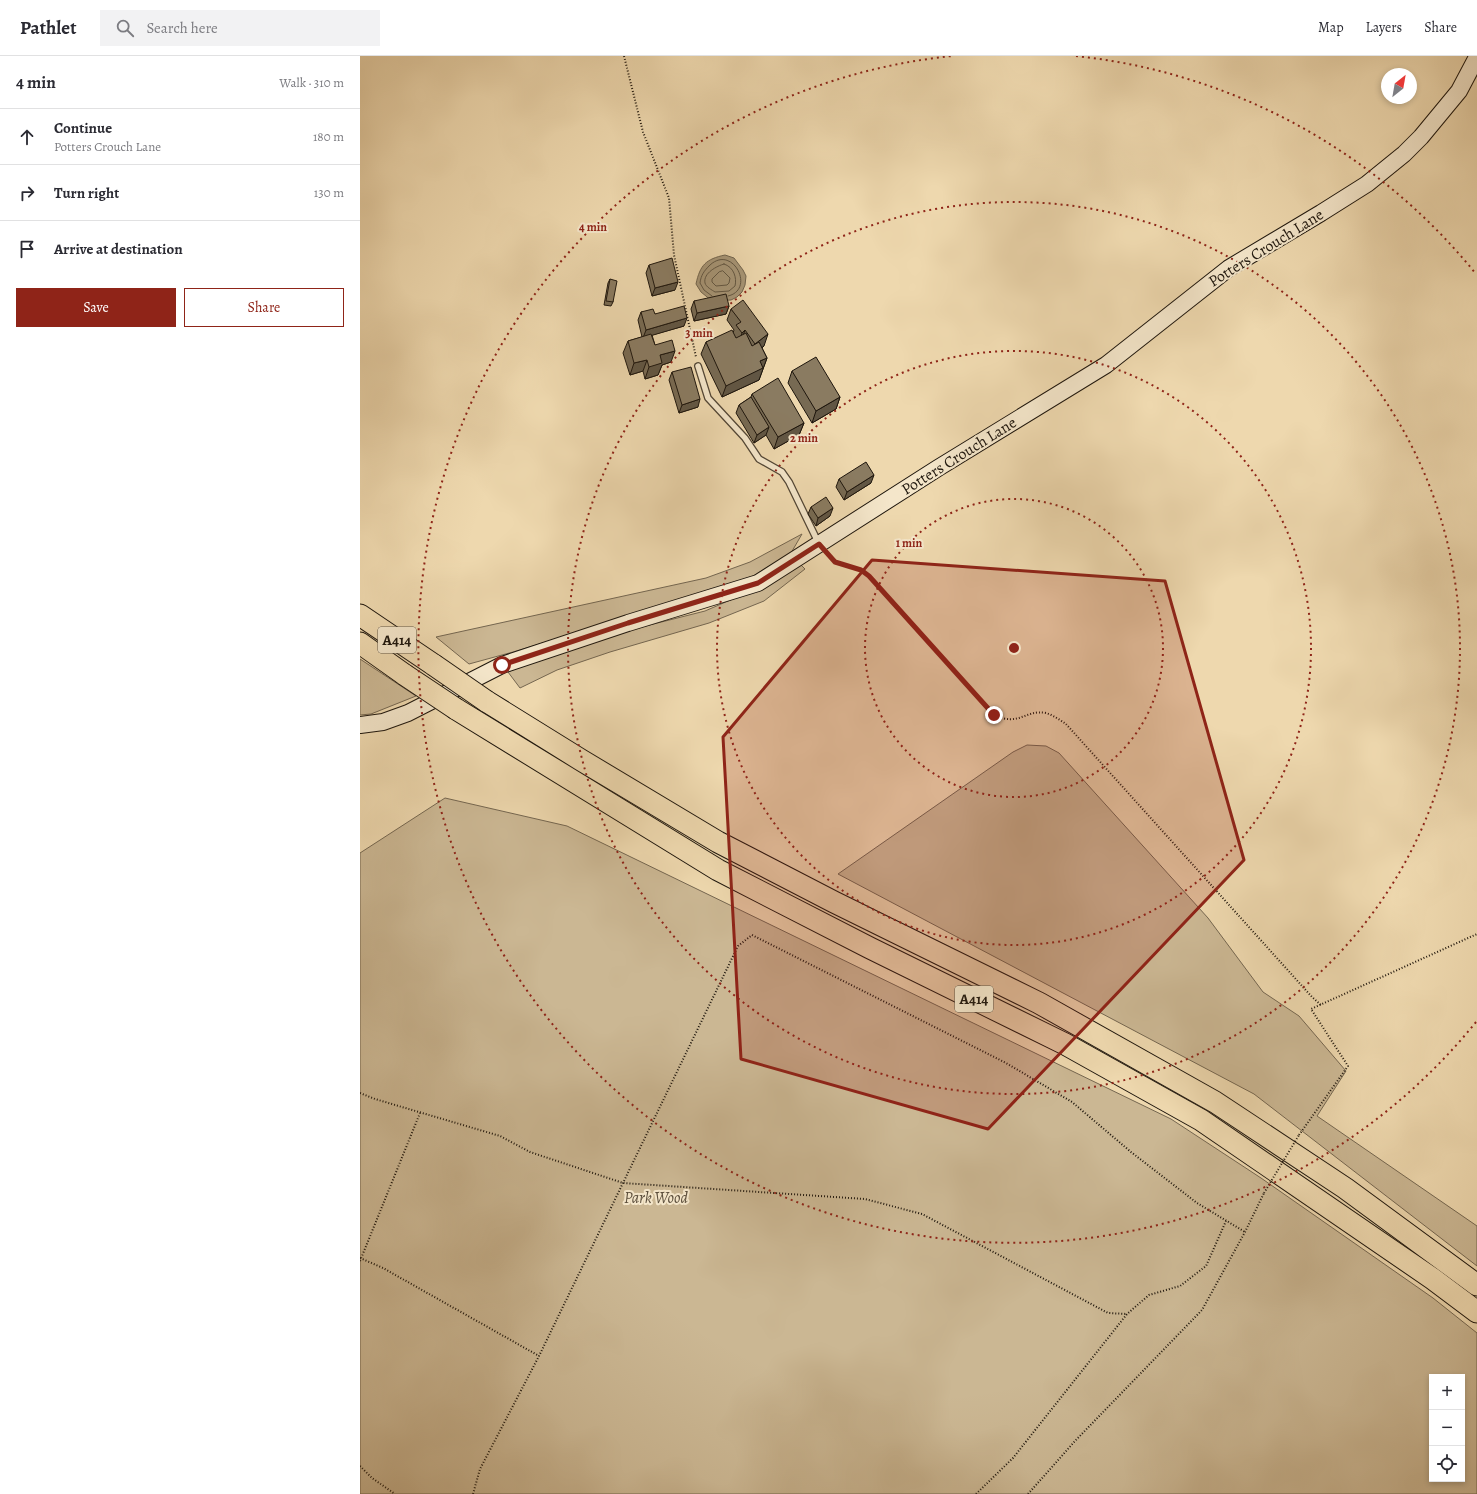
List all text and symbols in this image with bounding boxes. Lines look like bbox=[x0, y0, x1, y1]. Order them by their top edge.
search box bbox=[100, 10, 380, 46]
text: Pathlet bbox=[20, 15, 76, 41]
icon: search bbox=[114, 17, 136, 39]
text: Search here bbox=[146, 18, 218, 38]
text: Map bbox=[1318, 18, 1344, 37]
text: Layers bbox=[1366, 18, 1402, 37]
text: Share bbox=[1424, 18, 1457, 37]
north arrow bbox=[1381, 68, 1417, 104]
text: 4 min bbox=[16, 71, 56, 94]
text: Walk · 310 m bbox=[279, 74, 344, 91]
text: Continue bbox=[54, 118, 112, 138]
icon: ahead bbox=[16, 126, 38, 148]
text: 180 m bbox=[313, 128, 344, 145]
text: Potters Crouch Lane bbox=[54, 138, 161, 155]
icon: right bbox=[16, 182, 38, 204]
text: Turn right bbox=[54, 183, 119, 203]
text: 130 m bbox=[314, 184, 344, 201]
street label: Potters Crouch Lane bbox=[1204, 204, 1328, 292]
text: 4 min bbox=[579, 219, 607, 235]
icon: arrive bbox=[16, 238, 38, 260]
text: Arrive at destination bbox=[54, 239, 183, 259]
button: Save bbox=[16, 288, 176, 327]
button: Share bbox=[184, 288, 344, 327]
text: 3 min bbox=[685, 325, 713, 341]
street label: Potters Crouch Lane bbox=[897, 412, 1021, 500]
text: 2 min bbox=[790, 430, 818, 446]
text: 1 min bbox=[896, 535, 923, 551]
road number: A414 bbox=[378, 627, 416, 653]
centre of rings bbox=[1007, 641, 1021, 655]
route start bbox=[493, 656, 511, 674]
route end bbox=[985, 706, 1003, 724]
road number: A414 bbox=[955, 986, 993, 1012]
park label: Park Wood bbox=[624, 1187, 689, 1209]
map controls bbox=[1429, 1374, 1465, 1482]
button: + bbox=[1429, 1374, 1465, 1410]
button: − bbox=[1429, 1410, 1465, 1446]
button: locate bbox=[1429, 1446, 1465, 1482]

